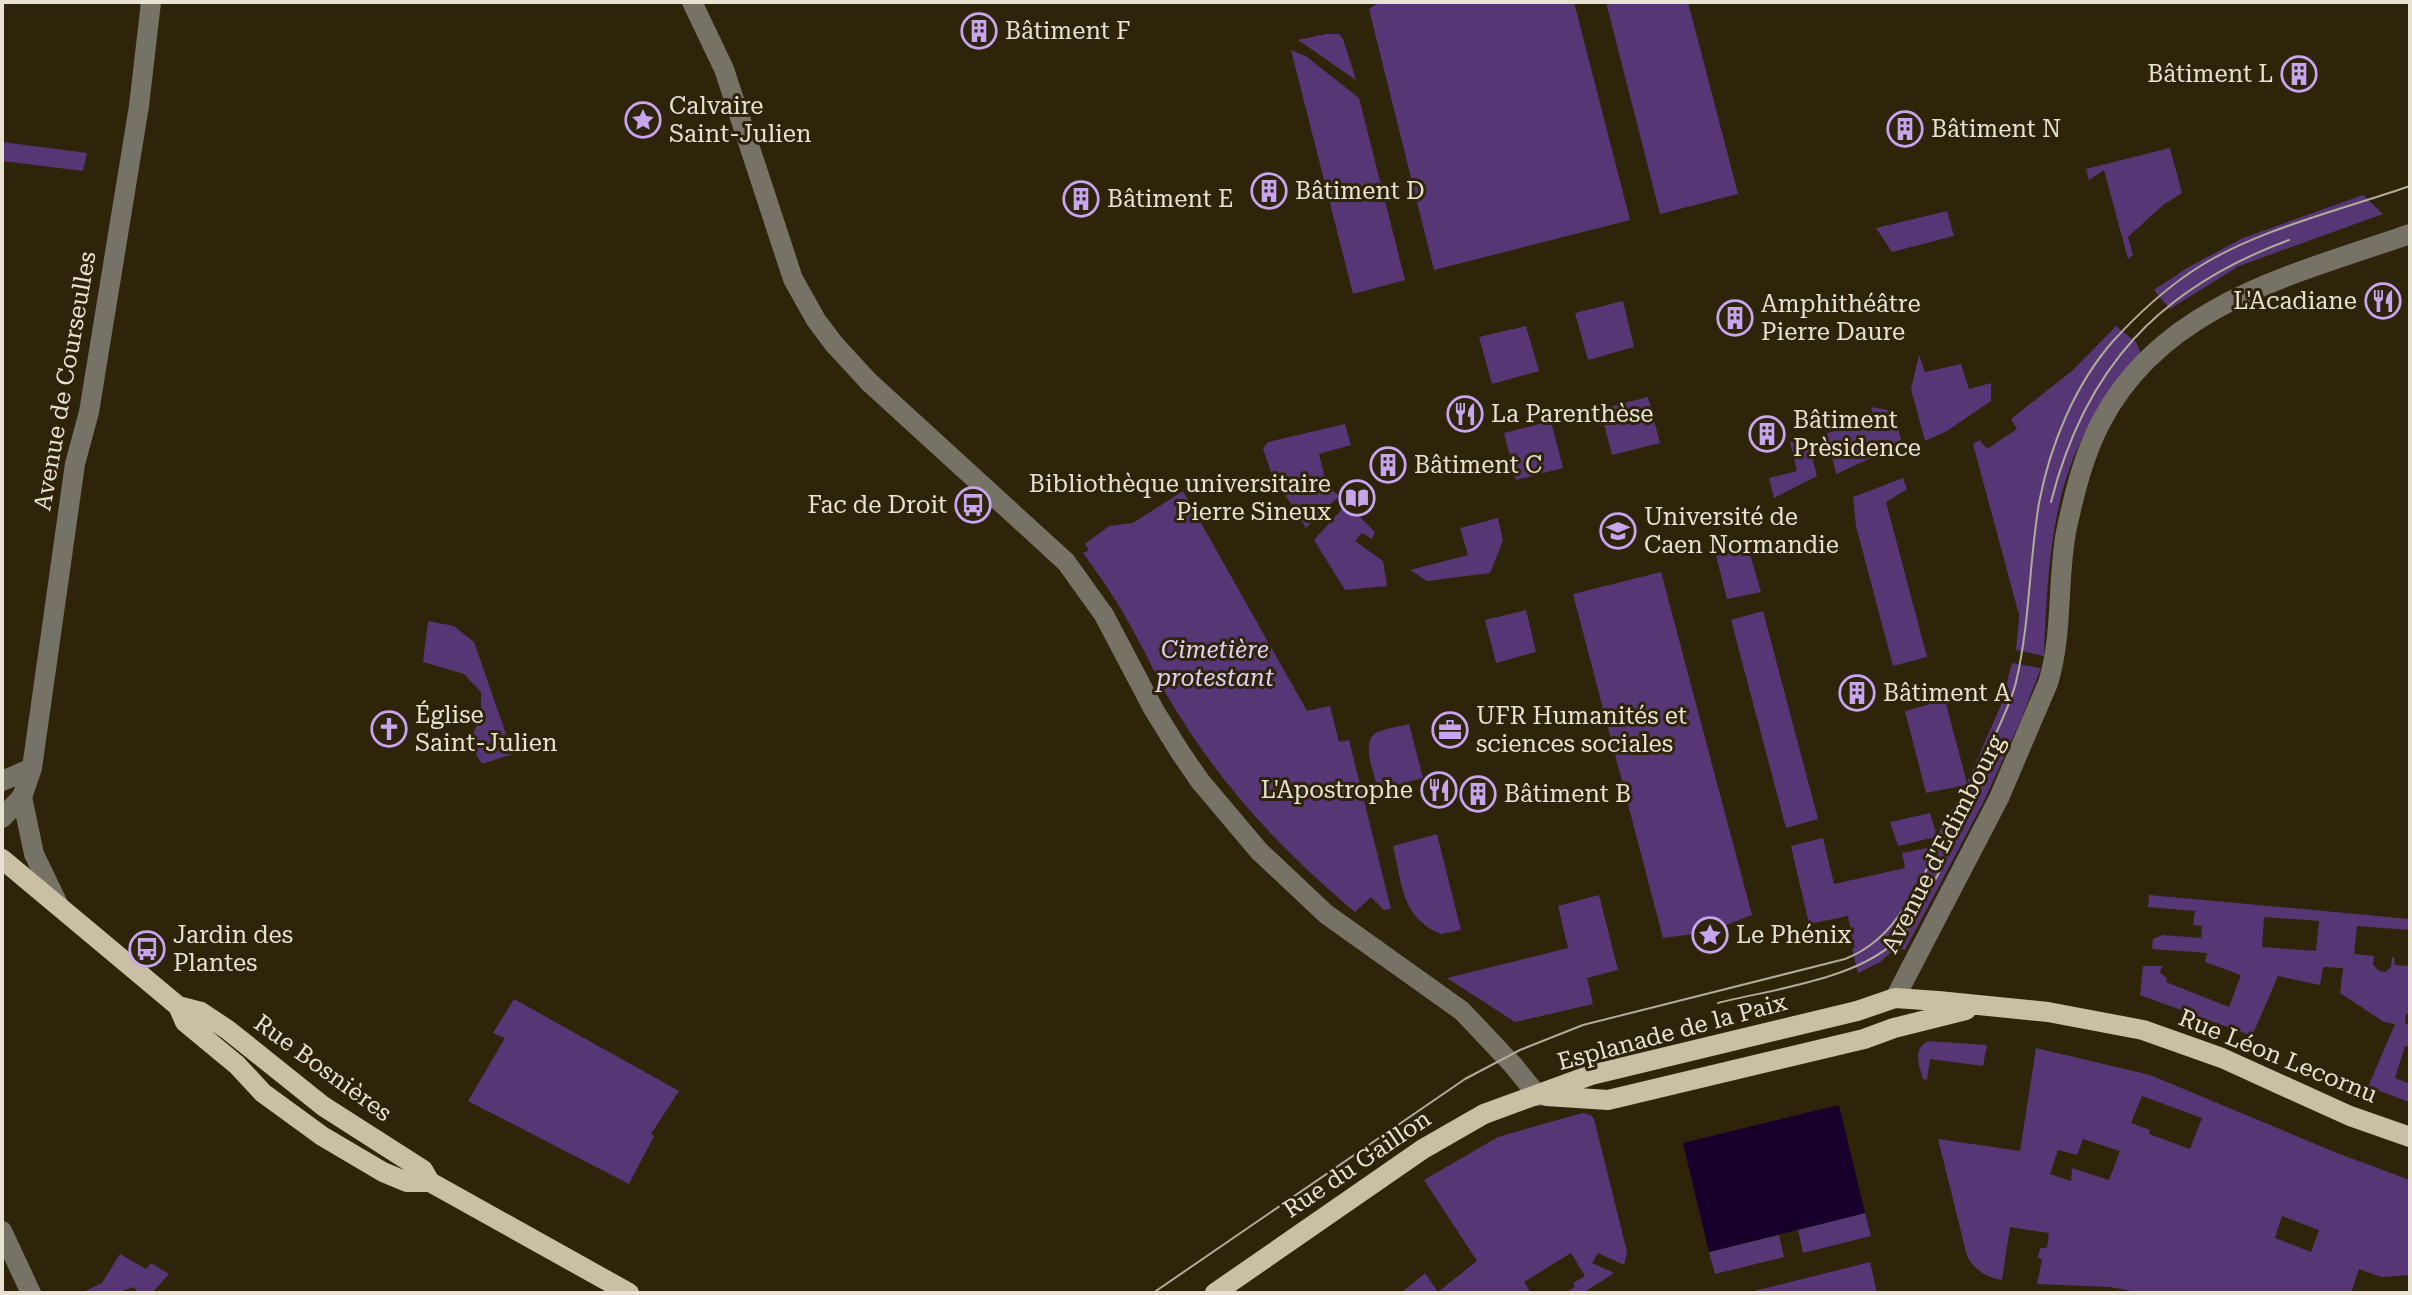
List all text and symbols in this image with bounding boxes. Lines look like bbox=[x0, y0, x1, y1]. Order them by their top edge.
building icon: Bâtiment F bbox=[960, 12, 998, 50]
place label: Bâtiment F bbox=[1005, 17, 1130, 45]
building icon: Bâtiment L bbox=[2280, 55, 2318, 93]
place label: Bâtiment L bbox=[2147, 60, 2273, 88]
place label: Calvaire Saint-Julien bbox=[669, 92, 811, 148]
place icon: Calvaire Saint-Julien bbox=[624, 101, 662, 139]
building icon: Bâtiment N bbox=[1886, 110, 1924, 148]
place label: Bâtiment N bbox=[1931, 115, 2061, 143]
building icon: Bâtiment D bbox=[1250, 172, 1288, 210]
place label: Bâtiment D bbox=[1295, 177, 1424, 205]
building icon: Bâtiment E bbox=[1062, 180, 1100, 218]
place label: Bâtiment E bbox=[1107, 185, 1233, 213]
street label: Avenue de Courseulles bbox=[28, 249, 102, 513]
restaurant icon: L'Acadiane bbox=[2364, 282, 2402, 320]
place label: L'Acadiane bbox=[2233, 287, 2357, 315]
place label: Amphithéâtre Pierre Daure bbox=[1761, 290, 1921, 346]
building icon: Amphithéâtre Pierre Daure bbox=[1716, 299, 1754, 337]
restaurant icon: La Parenthèse bbox=[1446, 395, 1484, 433]
place label: La Parenthèse bbox=[1491, 400, 1653, 428]
place label: Bâtiment Prèsidence bbox=[1793, 406, 1921, 462]
building icon: Bâtiment Prèsidence bbox=[1748, 415, 1786, 453]
building icon: Bâtiment C bbox=[1369, 446, 1407, 484]
place label: Bâtiment C bbox=[1414, 451, 1542, 479]
place label: Bibliothèque universitaire Pierre Sineux bbox=[1029, 470, 1331, 526]
library icon: Bibliothèque universitaire Pierre Sineux bbox=[1338, 479, 1376, 517]
bus stop icon: Fac de Droit bbox=[954, 486, 992, 524]
place label: Fac de Droit bbox=[807, 491, 947, 519]
place label: Université de Caen Normandie bbox=[1644, 503, 1839, 559]
school or university icon: Université de Caen Normandie bbox=[1599, 512, 1637, 550]
park label: Cimetière protestant bbox=[1154, 636, 1274, 692]
building icon: Bâtiment A bbox=[1838, 674, 1876, 712]
place label: Bâtiment A bbox=[1883, 679, 2011, 707]
place label: Église Saint-Julien bbox=[415, 700, 557, 757]
place label: UFR Humanités et sciences sociales bbox=[1476, 702, 1687, 758]
church icon: Église Saint-Julien bbox=[370, 710, 408, 748]
office icon: UFR Humanités et sciences sociales bbox=[1431, 711, 1469, 749]
street label: Avenue d'Edimbourg bbox=[1876, 730, 2010, 958]
restaurant icon: L'Apostrophe bbox=[1420, 771, 1458, 809]
building icon: Bâtiment B bbox=[1459, 775, 1497, 813]
place label: L'Apostrophe bbox=[1261, 776, 1413, 804]
place label: Bâtiment B bbox=[1504, 780, 1631, 808]
place icon: Le Phénix bbox=[1691, 916, 1729, 954]
place label: Jardin des Plantes bbox=[173, 921, 293, 977]
place label: Le Phénix bbox=[1736, 921, 1851, 949]
bus stop icon: Jardin des Plantes bbox=[128, 930, 166, 968]
street label: Esplanade de la Paix bbox=[1554, 988, 1790, 1076]
street label: Rue Léon Lecornu bbox=[2175, 1003, 2381, 1109]
street label: Rue Bosnières bbox=[249, 1009, 397, 1127]
street label: Rue du Gaillon bbox=[1278, 1104, 1436, 1224]

